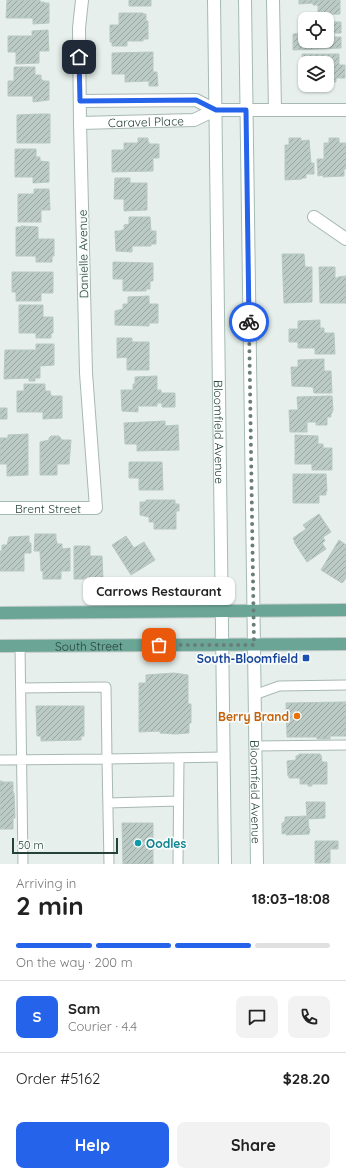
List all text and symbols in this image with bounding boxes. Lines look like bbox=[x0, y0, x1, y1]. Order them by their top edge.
map controls bbox=[298, 12, 334, 92]
button: locate bbox=[298, 12, 334, 48]
pin bbox=[62, 40, 96, 74]
icon: home bbox=[68, 46, 90, 68]
button: layers bbox=[298, 56, 334, 92]
street label: Caravel Place bbox=[108, 113, 184, 130]
street label: Danielle Avenue bbox=[75, 209, 91, 298]
courier bbox=[229, 302, 269, 342]
icon: bike bbox=[238, 311, 260, 333]
street label: Bloomfield Avenue bbox=[211, 380, 228, 484]
street label: Brent Street bbox=[15, 501, 81, 516]
callout: Carrows Restaurant bbox=[83, 577, 235, 605]
text: Carrows Restaurant bbox=[96, 583, 222, 599]
pin bbox=[142, 628, 176, 662]
icon: bag bbox=[148, 634, 170, 656]
street label: South Street bbox=[55, 638, 123, 653]
place label: South-Bloomfield bbox=[197, 651, 298, 666]
marker: South-Bloomfield bbox=[301, 653, 311, 663]
place label: Berry Brand bbox=[218, 709, 289, 724]
marker: Berry Brand bbox=[292, 711, 302, 721]
street label: Bloomfield Avenue bbox=[248, 740, 264, 844]
scale bar bbox=[12, 836, 118, 855]
place label: Oodles bbox=[146, 836, 186, 851]
text: 50 m bbox=[18, 838, 44, 852]
marker: Oodles bbox=[133, 838, 143, 848]
text: Arriving in bbox=[16, 875, 76, 891]
text: 2 min bbox=[16, 889, 84, 922]
text: 18:03–18:08 bbox=[252, 889, 330, 908]
text: On the way · 200 m bbox=[16, 954, 133, 970]
button: chat bbox=[236, 996, 278, 1038]
button: phone bbox=[288, 996, 330, 1038]
text: Sam bbox=[68, 999, 100, 1018]
text: S bbox=[33, 1007, 41, 1026]
text: Courier · 4.4 bbox=[68, 1018, 137, 1034]
text: Order #5162 bbox=[16, 1069, 100, 1088]
text: $28.20 bbox=[283, 1069, 330, 1088]
button: Help bbox=[16, 1122, 169, 1168]
button: Share bbox=[177, 1122, 330, 1168]

